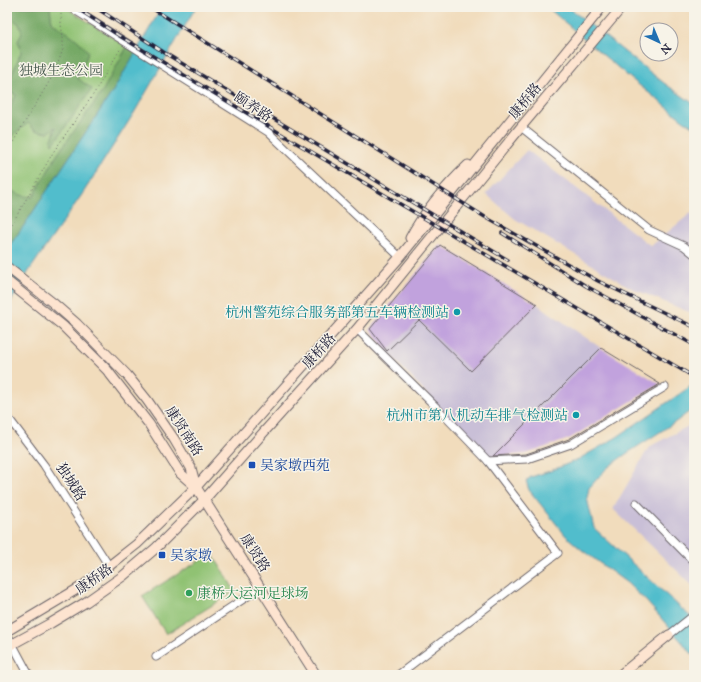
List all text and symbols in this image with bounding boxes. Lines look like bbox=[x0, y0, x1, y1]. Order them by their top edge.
north arrow bbox=[639, 22, 679, 62]
text: N bbox=[657, 41, 673, 57]
park label: 独城生态公园 bbox=[19, 62, 103, 79]
street label: 康桥路 bbox=[505, 79, 545, 123]
street label: 颐养路 bbox=[231, 88, 275, 126]
place label: 杭州警苑综合服务部第五车辆检测站 bbox=[225, 304, 449, 321]
marker: 杭州警苑综合服务部第五车辆检测站 bbox=[452, 307, 462, 317]
street label: 康桥路 bbox=[299, 330, 339, 372]
street label: 康贤南路 bbox=[162, 403, 206, 459]
place label: 杭州市第八机动车排气检测站 bbox=[386, 407, 568, 424]
marker: 杭州市第八机动车排气检测站 bbox=[571, 410, 581, 420]
place label: 吴家墩西苑 bbox=[260, 457, 330, 474]
street label: 独城路 bbox=[52, 460, 90, 504]
marker: 吴家墩西苑 bbox=[247, 460, 257, 470]
street label: 康贤路 bbox=[237, 531, 273, 575]
place label: 吴家墩 bbox=[170, 547, 212, 564]
marker: 吴家墩 bbox=[157, 550, 167, 560]
street label: 康桥路 bbox=[72, 560, 116, 598]
place label: 康桥大运河足球场 bbox=[197, 585, 309, 602]
marker: 康桥大运河足球场 bbox=[184, 588, 194, 598]

